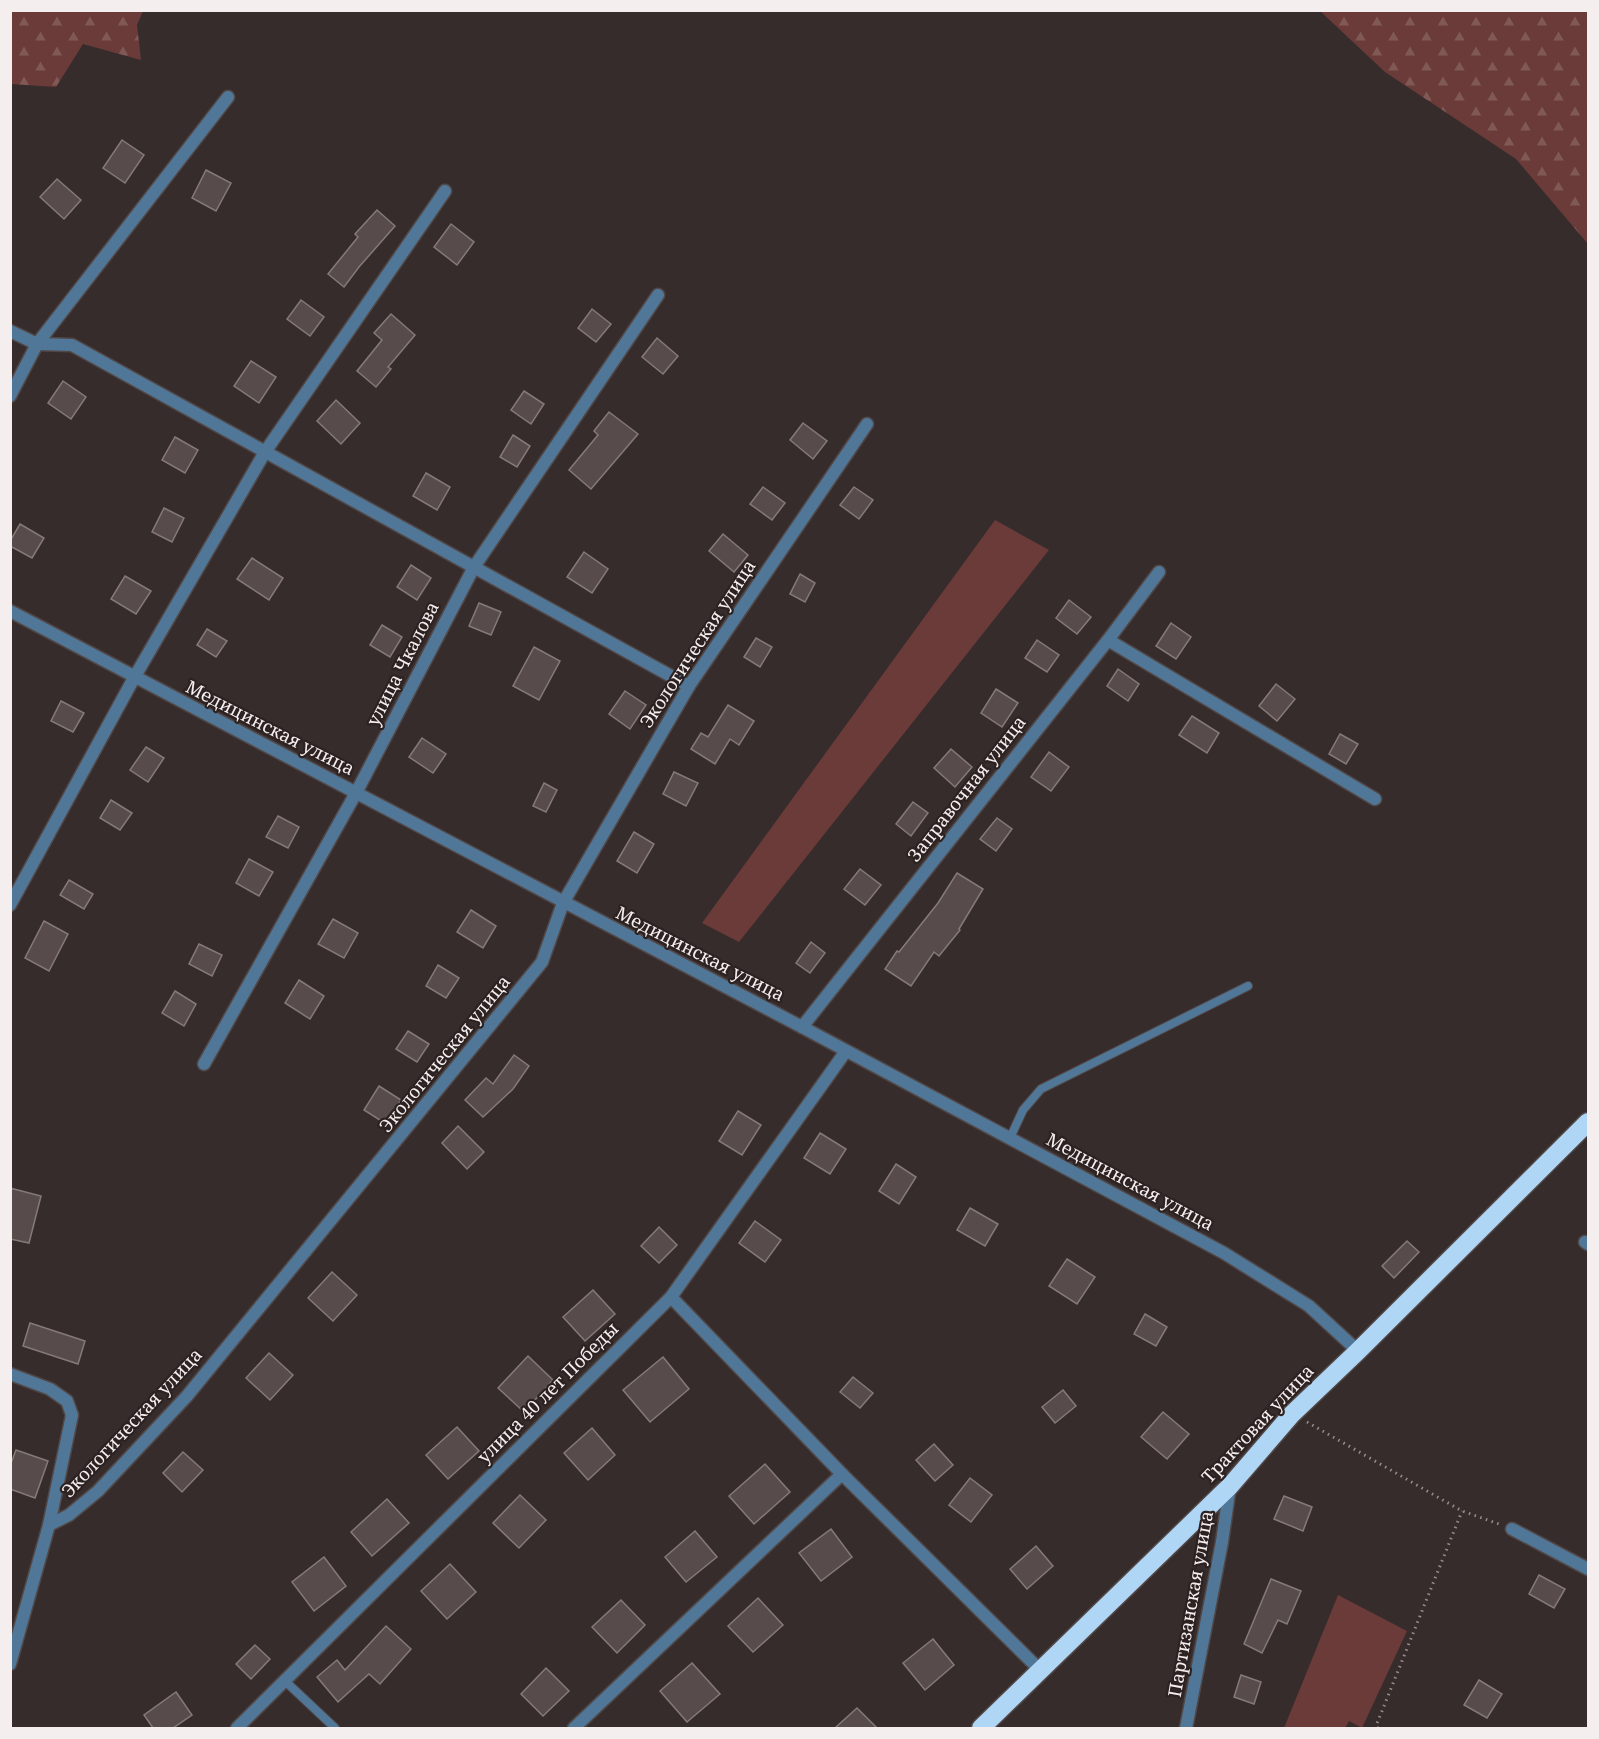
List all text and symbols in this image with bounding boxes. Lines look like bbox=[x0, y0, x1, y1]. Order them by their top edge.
street label: Экологическая улица bbox=[634, 555, 761, 732]
street label: улица Чкалова bbox=[360, 597, 444, 730]
street label: Медицинская улица bbox=[182, 674, 359, 780]
street label: Заправочная улица bbox=[902, 710, 1031, 866]
street label: Медицинская улица bbox=[612, 900, 789, 1006]
street label: Экологическая улица bbox=[373, 970, 515, 1137]
street label: Медицинская улица bbox=[1043, 1127, 1218, 1235]
street label: улица 40 лет Победы bbox=[471, 1316, 623, 1468]
street label: Экологическая улица bbox=[56, 1343, 207, 1502]
street label: Трактовая улица bbox=[1196, 1359, 1319, 1488]
street label: Партизанская улица bbox=[1162, 1509, 1218, 1699]

